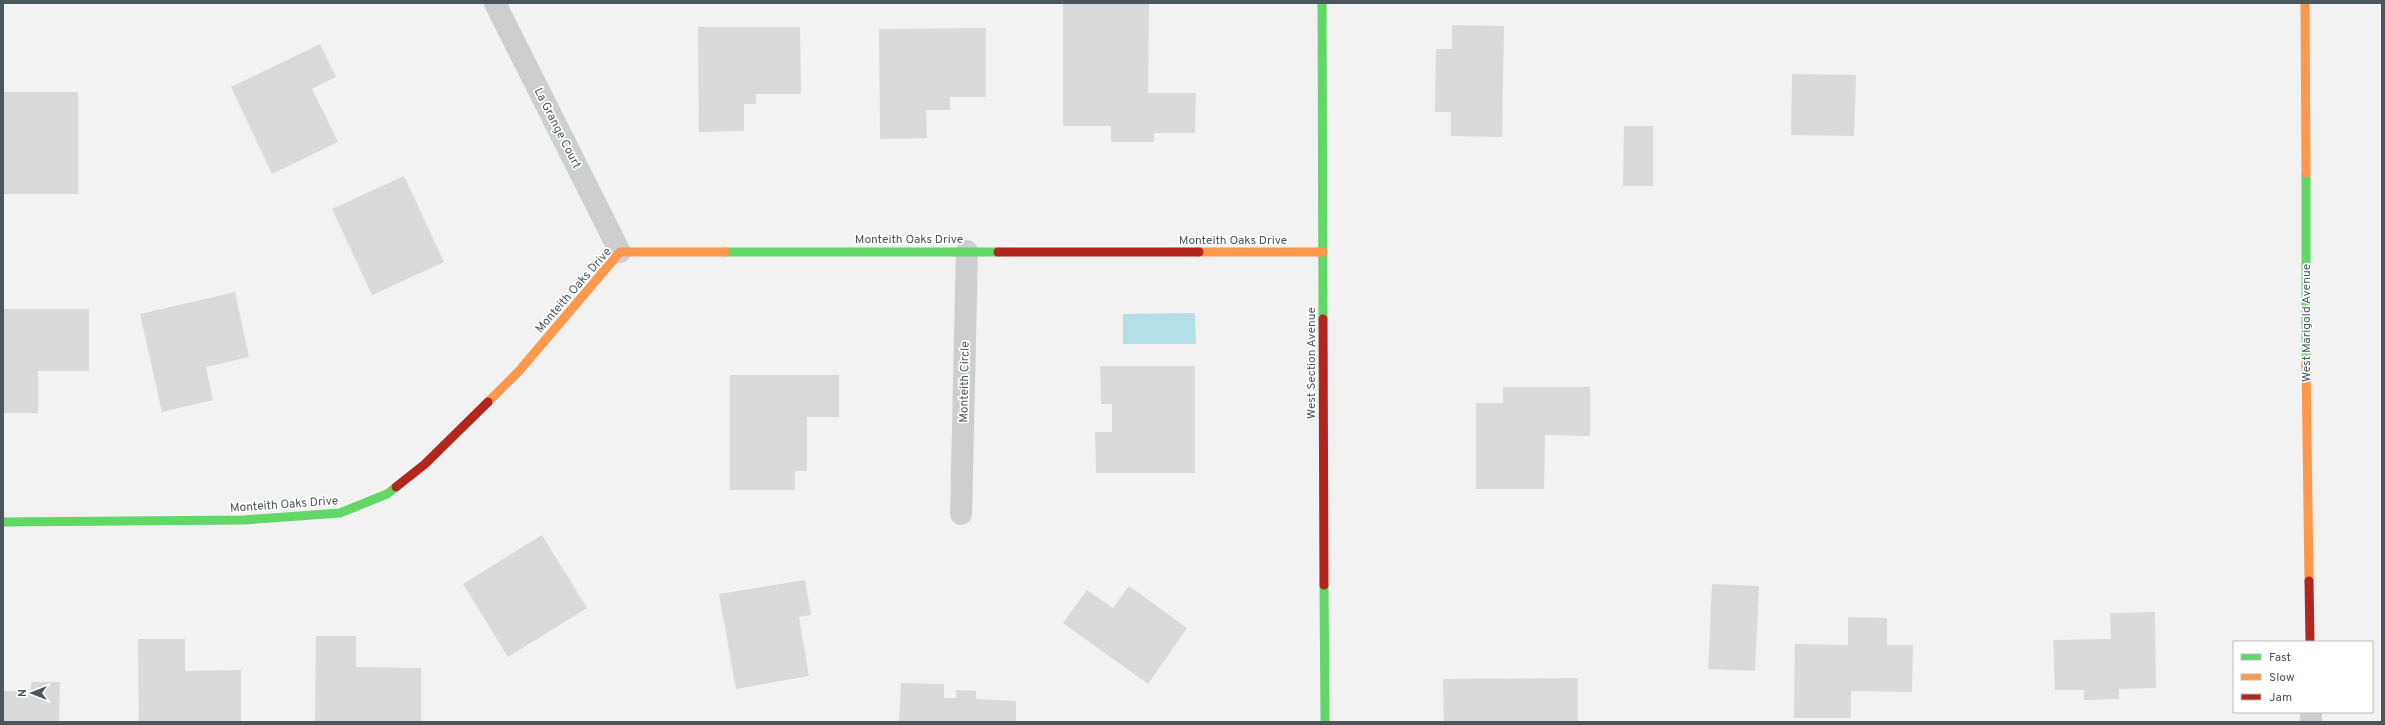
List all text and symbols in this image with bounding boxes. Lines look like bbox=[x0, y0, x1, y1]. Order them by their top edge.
street label: La Grange Court bbox=[530, 85, 584, 172]
street label: Monteith Oaks Drive bbox=[855, 232, 963, 248]
street label: Monteith Oaks Drive bbox=[1179, 233, 1287, 249]
street label: Monteith Oaks Drive bbox=[532, 244, 615, 337]
street label: West Marigold Avenue bbox=[2299, 264, 2315, 382]
street label: West Section Avenue bbox=[1304, 307, 1320, 419]
street label: Monteith Circle bbox=[956, 341, 974, 423]
street label: Monteith Oaks Drive bbox=[229, 493, 339, 517]
legend bbox=[2233, 641, 2373, 713]
text: Fast bbox=[2269, 650, 2291, 666]
text: Slow bbox=[2269, 670, 2295, 686]
north arrow bbox=[12, 673, 52, 713]
text: N bbox=[16, 689, 30, 697]
text: Jam bbox=[2269, 690, 2292, 706]

